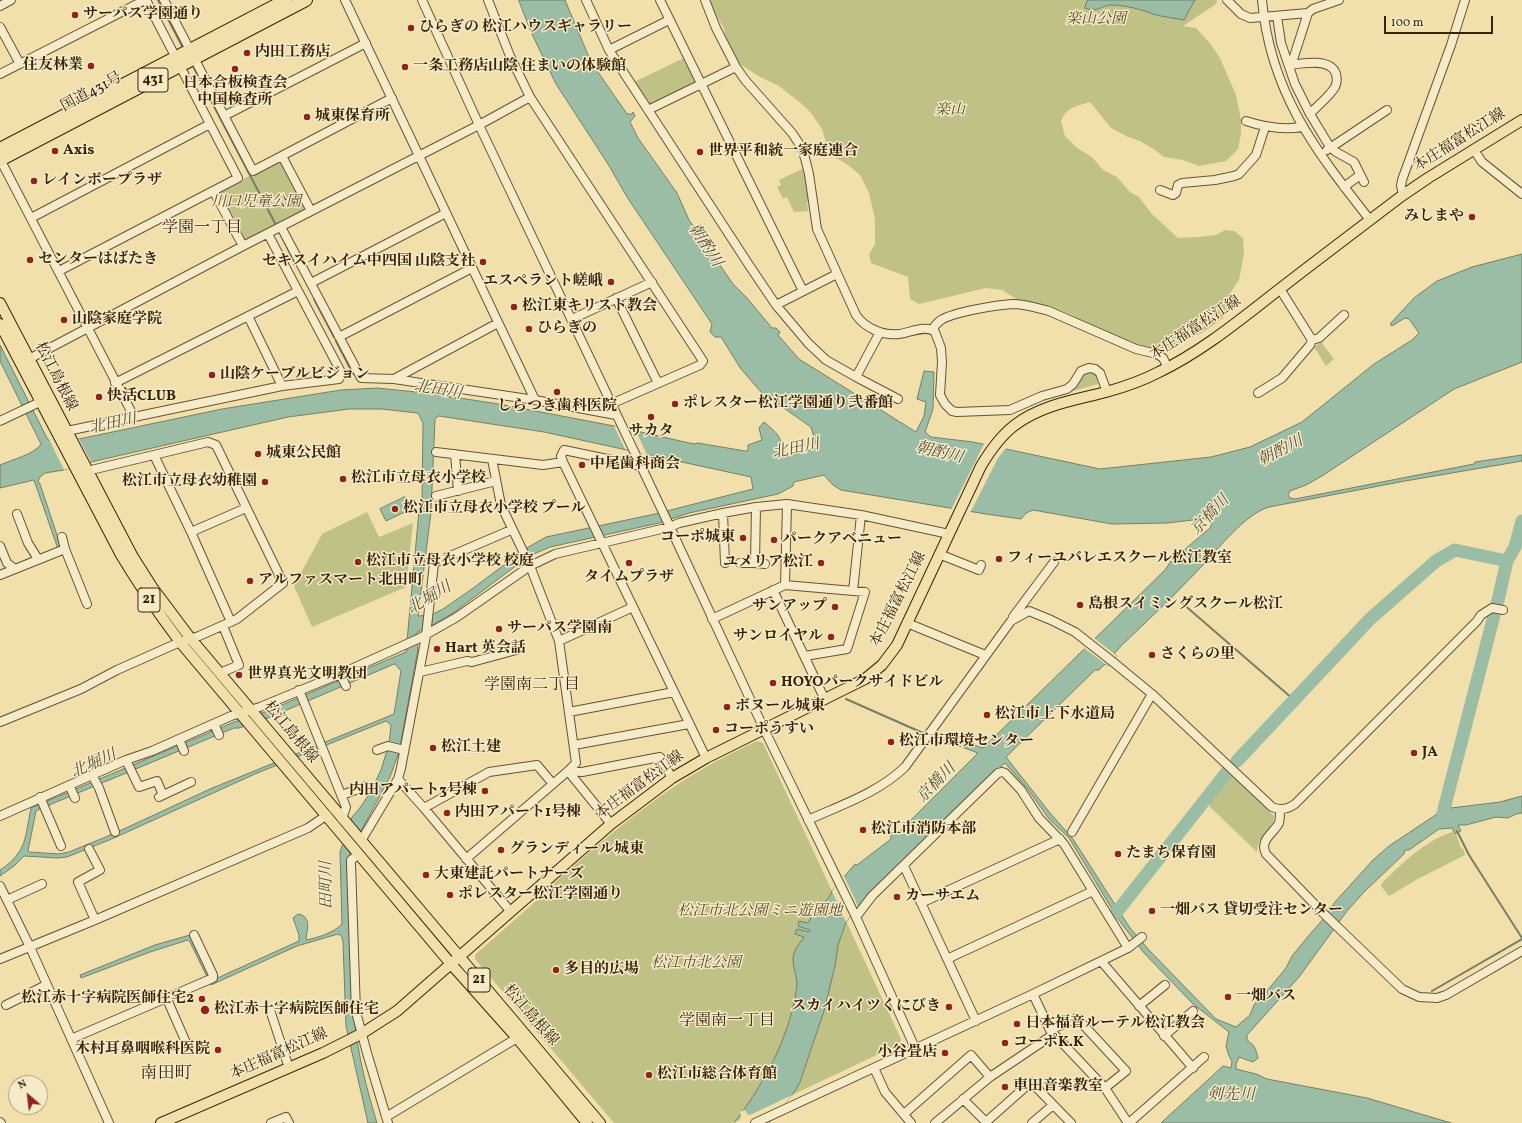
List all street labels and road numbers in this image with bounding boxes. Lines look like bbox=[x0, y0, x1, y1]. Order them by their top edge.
road number: 431 bbox=[138, 68, 168, 92]
street label: 国道431号 bbox=[58, 69, 126, 117]
street label: 本庄福富松江線 bbox=[1411, 106, 1509, 176]
street label: 本庄福富松江線 bbox=[1147, 293, 1245, 365]
street label: 松江島根線 bbox=[30, 340, 80, 414]
street label: 本庄福富松江線 bbox=[867, 549, 931, 651]
road number: 21 bbox=[138, 588, 160, 612]
street label: 松江島根線 bbox=[259, 698, 321, 768]
street label: 本庄福富松江線 bbox=[592, 748, 688, 824]
road number: 21 bbox=[468, 968, 490, 992]
street label: 松江島根線 bbox=[499, 982, 561, 1050]
street label: 本庄福富松江線 bbox=[227, 1025, 331, 1085]

